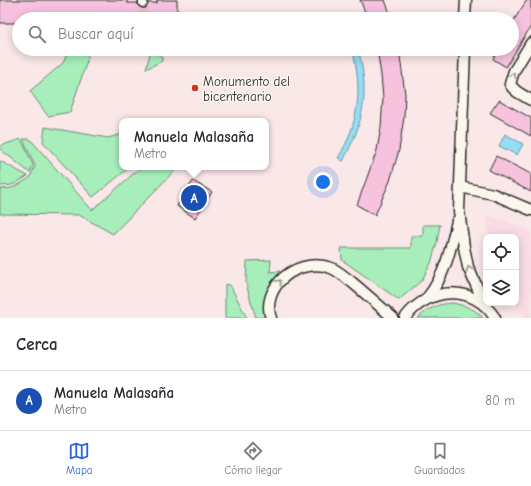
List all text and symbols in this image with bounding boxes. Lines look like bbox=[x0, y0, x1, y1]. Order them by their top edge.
search box bbox=[12, 12, 519, 56]
icon: search bbox=[26, 23, 48, 45]
text: Buscar aquí bbox=[58, 25, 134, 43]
one-way arrow bbox=[508, 71, 516, 78]
place label: Monumento del bicentenario bbox=[203, 74, 290, 104]
marker: Monumento del bicentenario bbox=[190, 83, 200, 93]
popup bbox=[119, 118, 269, 170]
text: Manuela Malasaña bbox=[134, 128, 254, 146]
text: Metro bbox=[134, 146, 167, 161]
your location bbox=[313, 172, 333, 192]
pin: A bbox=[181, 183, 207, 213]
map controls bbox=[483, 234, 519, 306]
button: locate bbox=[483, 234, 519, 270]
one-way arrow bbox=[466, 266, 474, 273]
button: layers bbox=[483, 270, 519, 306]
one-way arrow bbox=[275, 279, 282, 287]
text: Cerca bbox=[16, 335, 58, 354]
text: Manuela Malasaña bbox=[54, 384, 174, 402]
text: A bbox=[25, 393, 33, 408]
text: 80 m bbox=[485, 393, 515, 408]
text: Metro bbox=[54, 402, 87, 417]
tab: Mapa bbox=[66, 440, 92, 477]
tab: Cómo llegar bbox=[225, 440, 282, 477]
tab: Guardados bbox=[414, 440, 465, 477]

